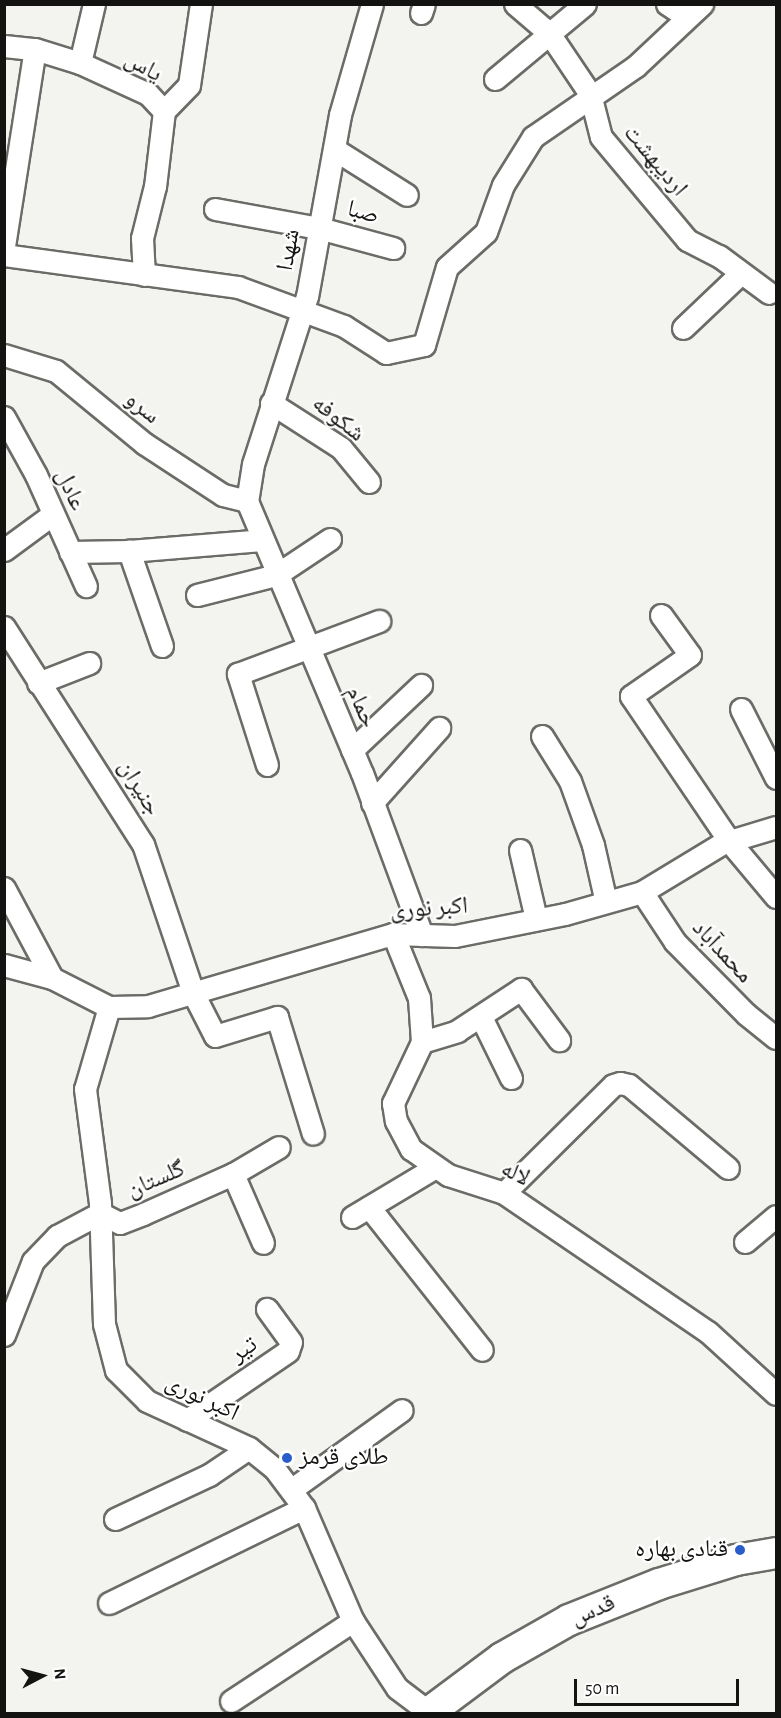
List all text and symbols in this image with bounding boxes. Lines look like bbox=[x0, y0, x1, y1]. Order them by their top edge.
street label: یاس bbox=[119, 45, 167, 89]
street label: اردیبهشت bbox=[617, 119, 693, 203]
street label: صبا bbox=[344, 195, 382, 231]
street label: شهدا bbox=[271, 227, 307, 273]
street label: سرو bbox=[119, 385, 165, 431]
street label: شکوفه bbox=[306, 390, 370, 448]
street label: عادل bbox=[48, 465, 92, 515]
street label: حمام bbox=[339, 682, 383, 732]
street label: جنیران bbox=[111, 755, 167, 821]
street label: اکبر نوری bbox=[389, 892, 469, 926]
street label: محمدآباد bbox=[685, 914, 759, 990]
street label: گلستان bbox=[123, 1155, 189, 1205]
street label: لاله bbox=[496, 1155, 534, 1193]
street label: تیر bbox=[225, 1331, 263, 1369]
street label: اکبر نوری bbox=[161, 1368, 243, 1428]
place label: طلای قرمز bbox=[299, 1444, 389, 1472]
marker: طلای قرمز bbox=[280, 1451, 294, 1465]
place label: قنادی بهاره bbox=[635, 1536, 728, 1564]
marker: قنادی بهاره bbox=[733, 1543, 747, 1557]
street label: قدس bbox=[566, 1589, 620, 1633]
north arrow bbox=[12, 1646, 72, 1706]
scale bar bbox=[577, 1667, 742, 1705]
text: N bbox=[51, 1668, 68, 1680]
text: 50 m bbox=[585, 1680, 619, 1698]

